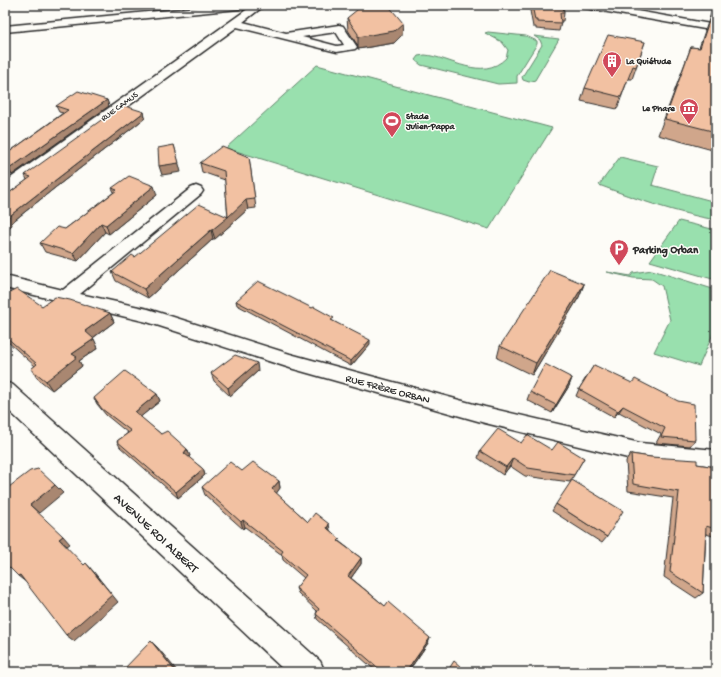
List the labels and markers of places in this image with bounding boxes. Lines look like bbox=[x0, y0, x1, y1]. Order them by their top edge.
building icon: La Quiétude bbox=[601, 50, 623, 78]
place label: La Quiétude bbox=[626, 57, 671, 68]
museum icon: Le Phare bbox=[678, 97, 700, 125]
place label: Le Phare bbox=[642, 104, 675, 115]
sports icon: Stade Julien-Pappa bbox=[381, 110, 403, 138]
place label: Stade Julien-Pappa bbox=[405, 112, 455, 133]
parking icon: Parking Orban bbox=[608, 238, 630, 266]
place label: Parking Orban bbox=[632, 245, 699, 258]

